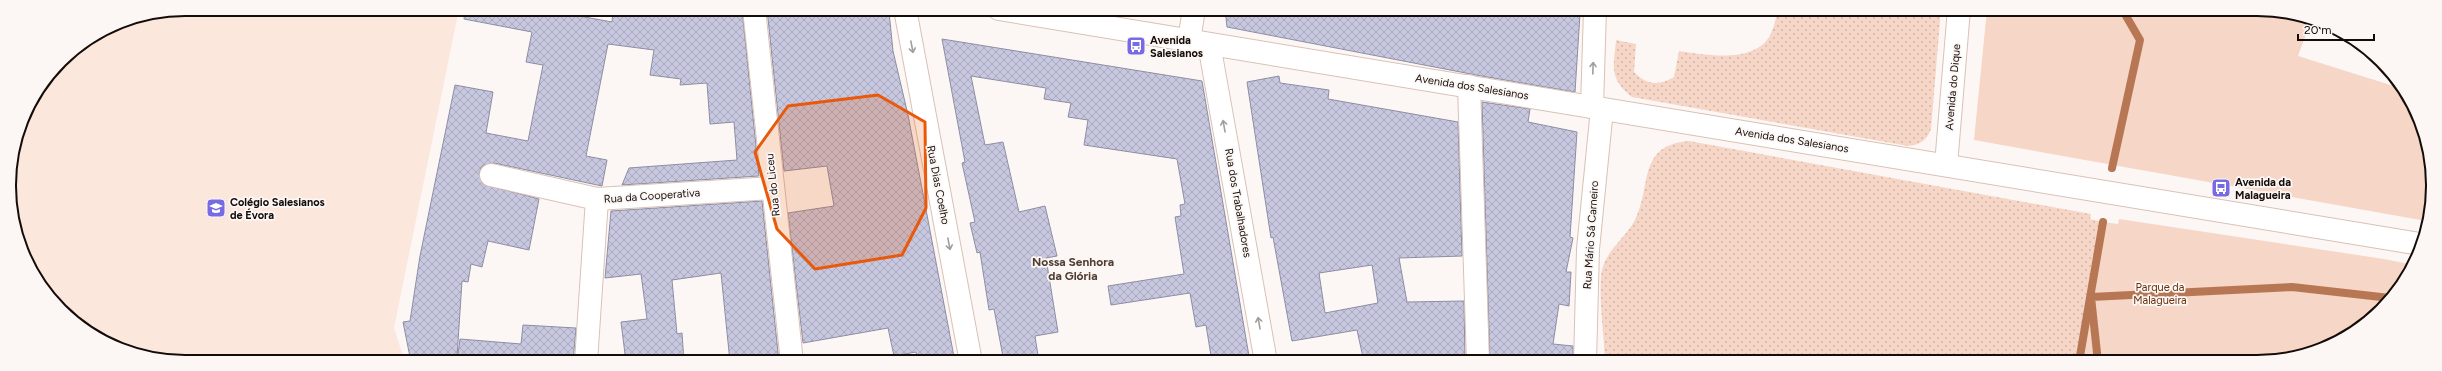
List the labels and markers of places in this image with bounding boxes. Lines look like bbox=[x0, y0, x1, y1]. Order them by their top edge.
place label: Avenida Salesianos bbox=[1150, 34, 1203, 60]
bus stop icon: Avenida Salesianos bbox=[1125, 35, 1147, 57]
place label: Avenida da Malagueira bbox=[2235, 176, 2291, 202]
bus stop icon: Avenida da Malagueira bbox=[2210, 177, 2232, 199]
place label: Colégio Salesianos de Évora bbox=[230, 196, 325, 222]
school or university icon: Colégio Salesianos de Évora bbox=[205, 197, 227, 219]

